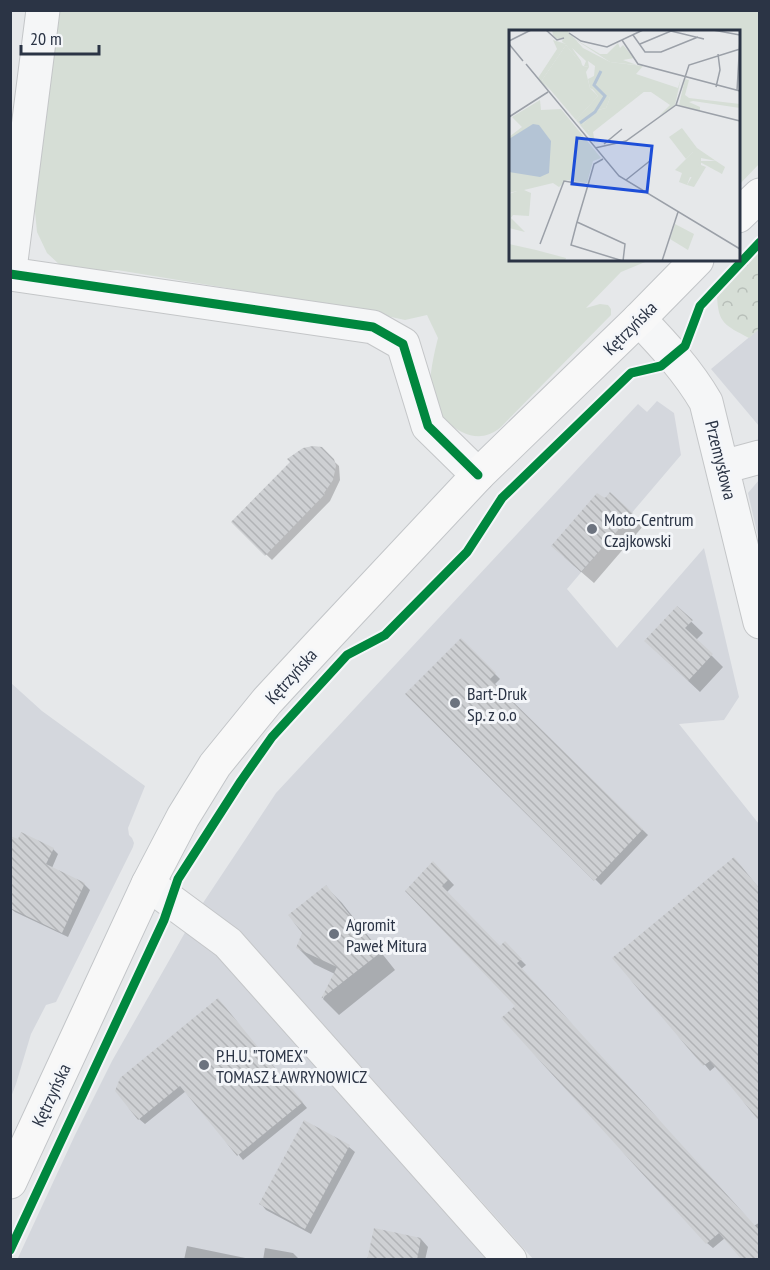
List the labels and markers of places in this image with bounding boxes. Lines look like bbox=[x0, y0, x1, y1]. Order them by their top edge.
place label: Moto-Centrum Czajkowski bbox=[604, 508, 694, 552]
marker: Moto-Centrum Czajkowski bbox=[585, 522, 599, 536]
place label: Bart-Druk Sp. z o.o bbox=[467, 682, 527, 726]
marker: Bart-Druk Sp. z o.o bbox=[448, 696, 462, 710]
place label: Agromit Paweł Mitura bbox=[346, 913, 427, 957]
marker: Agromit Paweł Mitura bbox=[327, 927, 341, 941]
place label: P.H.U. "TOMEX" TOMASZ ŁAWRYNOWICZ bbox=[216, 1044, 367, 1088]
marker: P.H.U. "TOMEX" TOMASZ ŁAWRYNOWICZ bbox=[197, 1058, 211, 1072]

